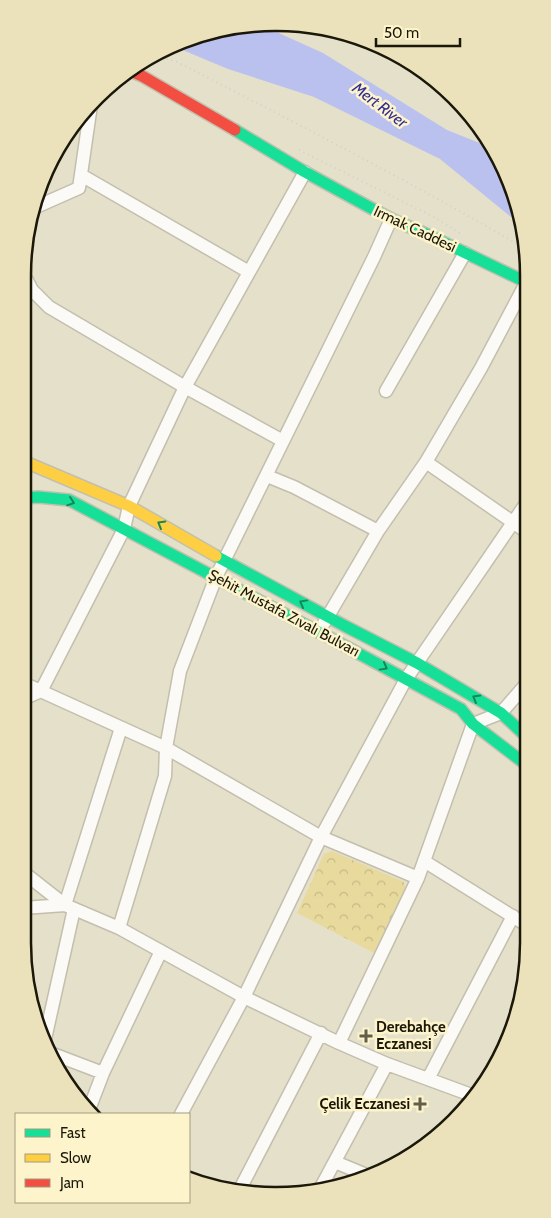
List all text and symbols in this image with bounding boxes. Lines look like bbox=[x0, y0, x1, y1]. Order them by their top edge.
scale bar bbox=[376, 15, 460, 47]
text: 50 m bbox=[384, 24, 419, 42]
water label: Mert River bbox=[348, 78, 412, 132]
street label: Irmak Caddesi bbox=[371, 202, 459, 256]
one-way arrow bbox=[66, 496, 74, 506]
one-way arrow bbox=[157, 521, 166, 531]
street label: Şehit Mustafa Zıvalı Bulvarı bbox=[205, 566, 363, 660]
one-way arrow bbox=[299, 599, 308, 609]
one-way arrow bbox=[379, 661, 388, 671]
one-way arrow bbox=[473, 694, 482, 704]
place label: Derebahçe Eczanesi bbox=[376, 1018, 446, 1053]
marker: Derebahçe Eczanesi bbox=[360, 1030, 372, 1042]
place label: Çelik Eczanesi bbox=[319, 1095, 410, 1113]
marker: Çelik Eczanesi bbox=[414, 1098, 426, 1110]
legend bbox=[15, 1113, 190, 1203]
text: Fast bbox=[60, 1124, 85, 1142]
text: Slow bbox=[60, 1149, 91, 1167]
text: Jam bbox=[59, 1174, 84, 1192]

